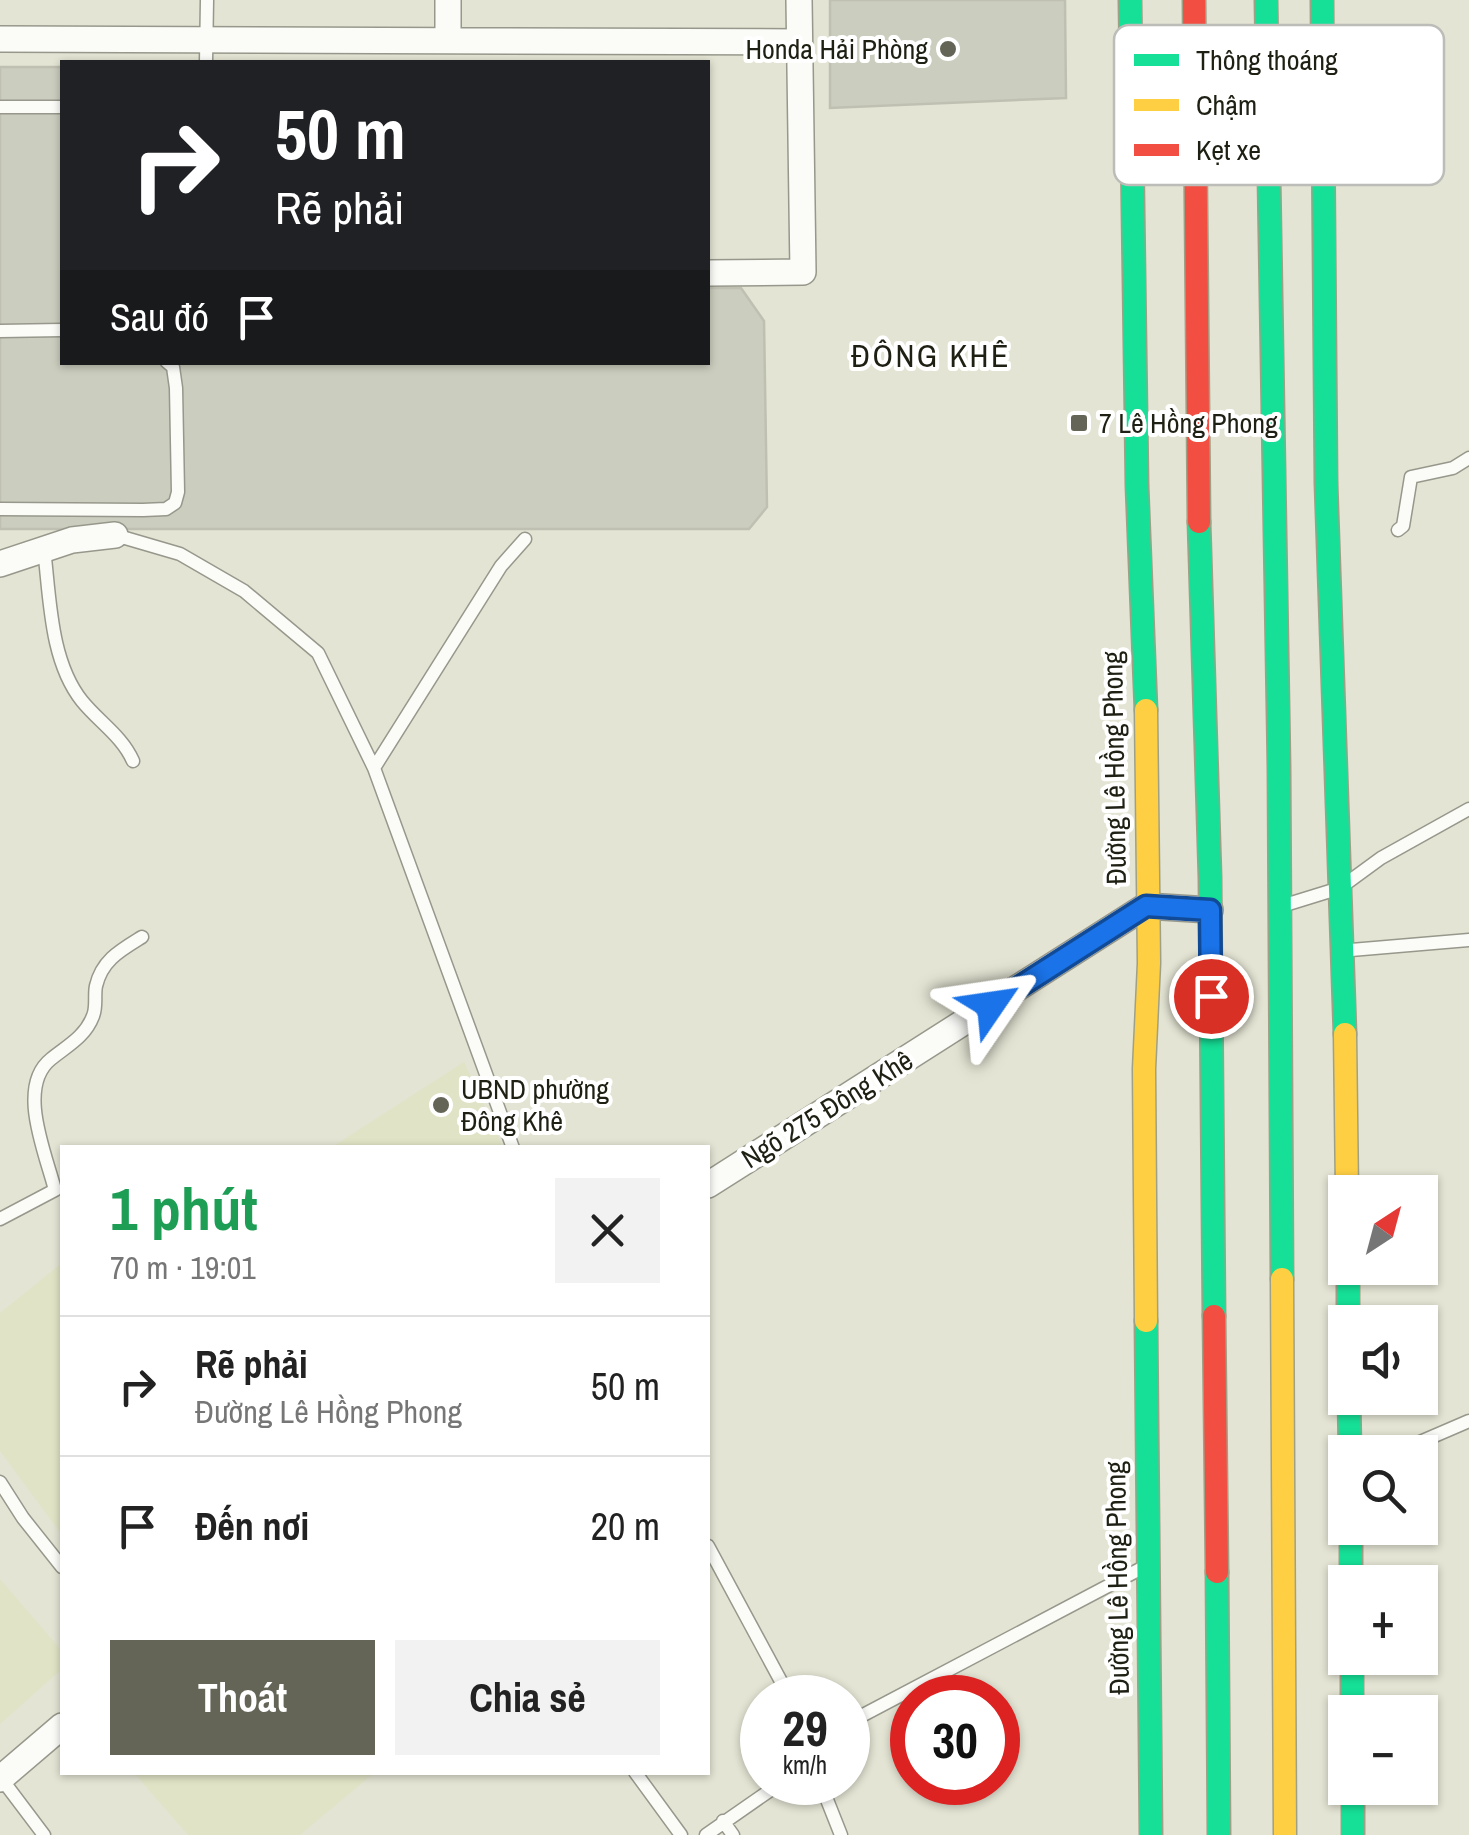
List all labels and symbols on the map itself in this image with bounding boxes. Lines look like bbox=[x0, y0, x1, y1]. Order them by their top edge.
legend bbox=[1114, 25, 1444, 185]
place label: Honda Hải Phòng bbox=[745, 30, 928, 68]
marker: Honda Hải Phòng bbox=[937, 38, 959, 60]
text: Thông thoáng bbox=[1196, 41, 1338, 79]
text: Chậm bbox=[1196, 86, 1257, 124]
text: Kẹt xe bbox=[1196, 131, 1261, 169]
district label: ĐÔNG KHÊ bbox=[851, 334, 1011, 377]
place label: 7 Lê Hồng Phong bbox=[1099, 404, 1278, 442]
marker: 7 Lê Hồng Phong bbox=[1068, 412, 1090, 434]
street label: Đường Lê Hồng Phong bbox=[1093, 651, 1135, 885]
position arrow bbox=[939, 953, 1043, 1057]
pin bbox=[1169, 954, 1254, 1039]
street label: Ngõ 275 Đông Khê bbox=[734, 1041, 920, 1177]
place label: UBND phường Đông Khê bbox=[461, 1070, 609, 1140]
marker: UBND phường Đông Khê bbox=[430, 1094, 452, 1116]
north arrow bbox=[1328, 1175, 1438, 1285]
street label: Đường Lê Hồng Phong bbox=[1096, 1461, 1138, 1695]
speed limit sign: 30 bbox=[890, 1675, 1020, 1805]

